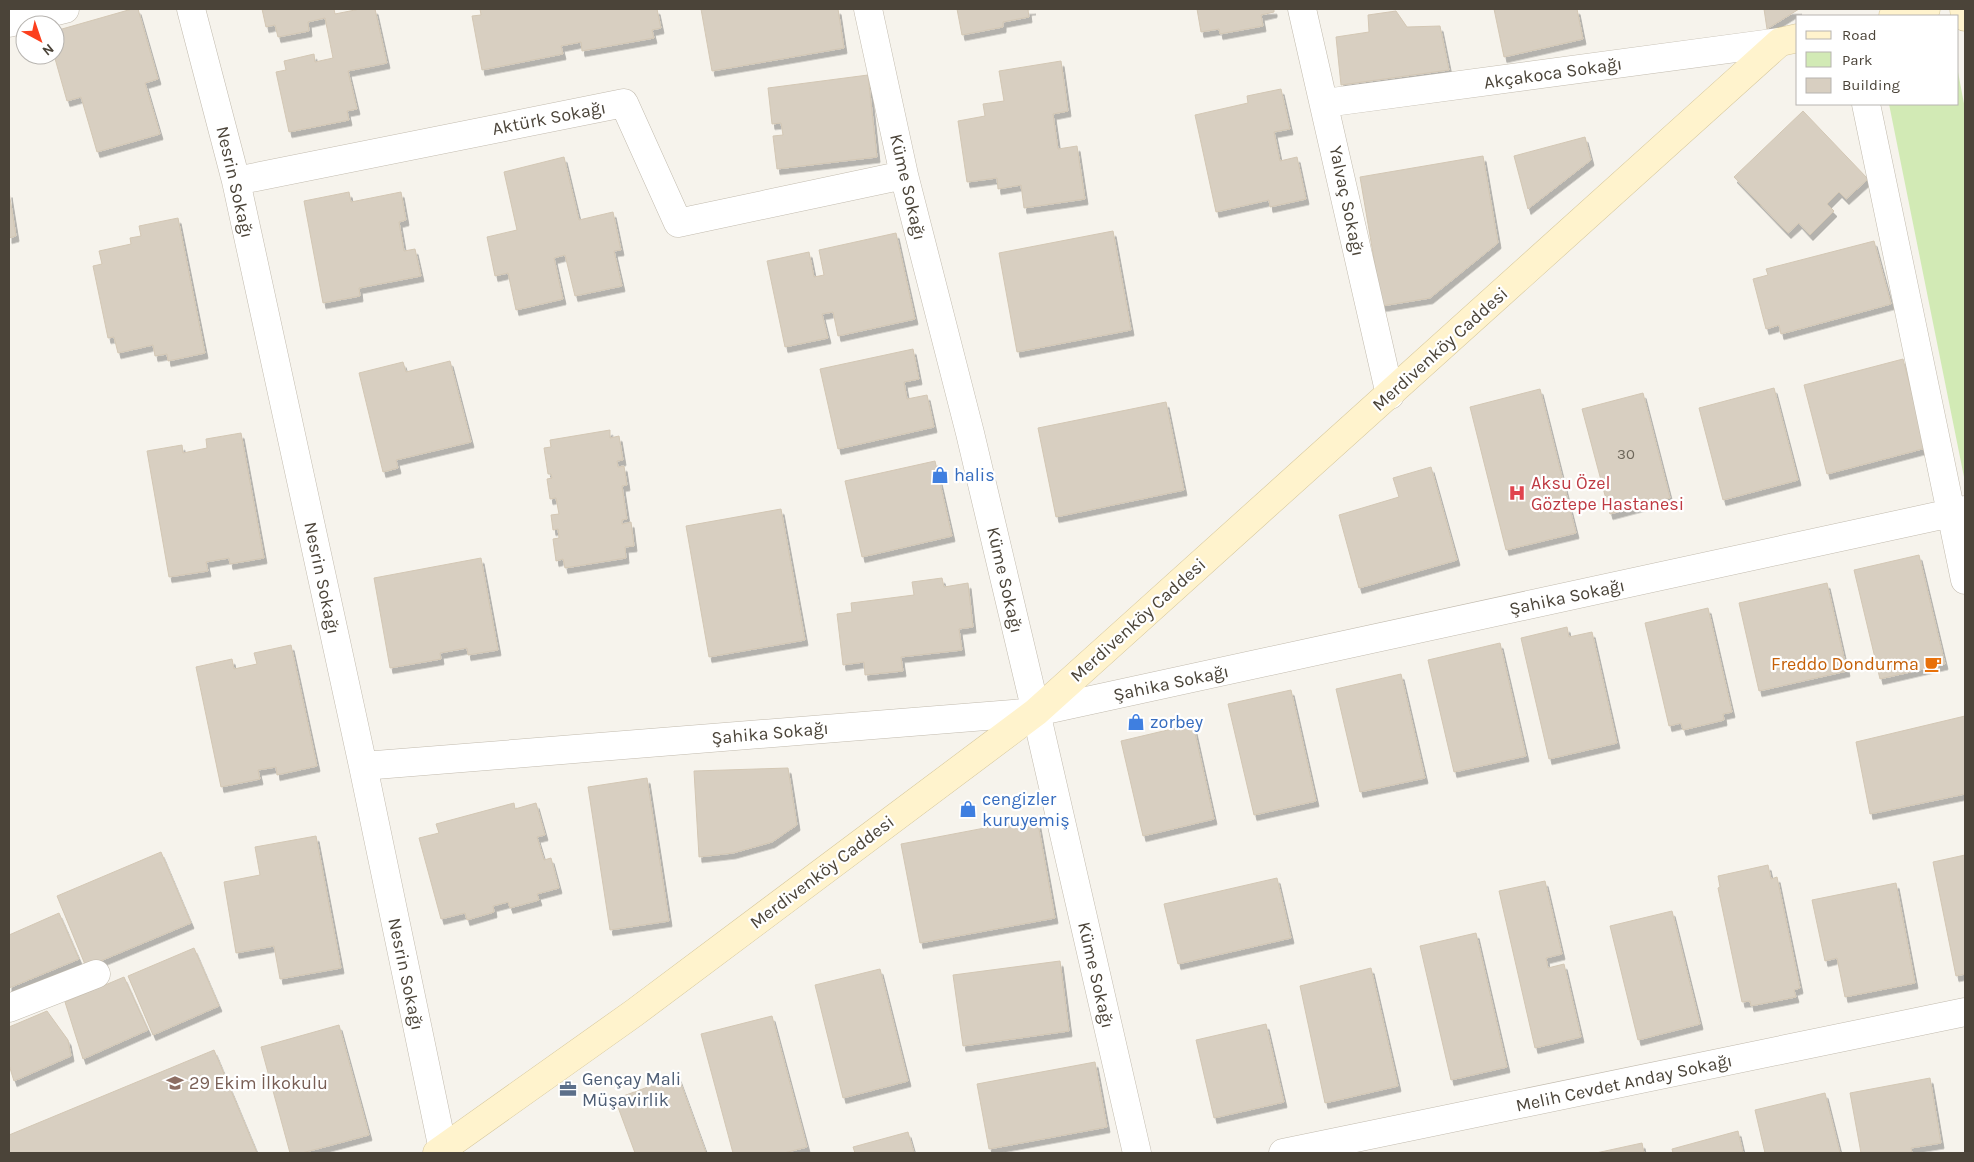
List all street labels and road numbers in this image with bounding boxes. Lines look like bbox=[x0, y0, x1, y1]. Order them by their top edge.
street label: Akçakoca Sokağı bbox=[1482, 52, 1624, 94]
street label: Aktürk Sokağı bbox=[490, 96, 608, 140]
street label: Nesrin Sokağı bbox=[211, 124, 259, 240]
street label: Küme Sokağı bbox=[885, 132, 931, 242]
street label: Yalvaç Sokağı bbox=[1325, 144, 1369, 258]
street label: Merdivenköy Caddesi bbox=[1368, 282, 1512, 416]
street label: Nesrin Sokağı bbox=[299, 520, 345, 636]
street label: Küme Sokağı bbox=[982, 525, 1028, 635]
street label: Merdivenköy Caddesi bbox=[1066, 553, 1210, 687]
street label: Şahika Sokağı bbox=[1507, 574, 1627, 620]
street label: Şahika Sokağı bbox=[1111, 660, 1231, 706]
street label: Şahika Sokağı bbox=[710, 717, 830, 749]
street label: Merdivenköy Caddesi bbox=[745, 811, 899, 933]
street label: Nesrin Sokağı bbox=[383, 916, 429, 1032]
street label: Küme Sokağı bbox=[1073, 920, 1119, 1030]
street label: Melih Cevdet Anday Sokağı bbox=[1514, 1049, 1734, 1117]

